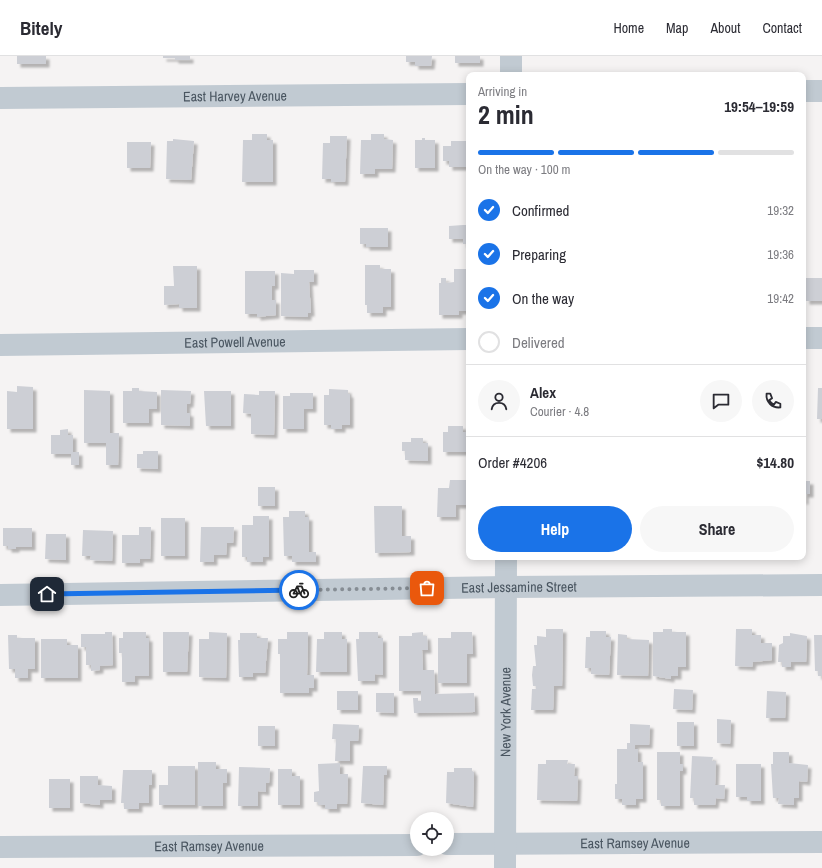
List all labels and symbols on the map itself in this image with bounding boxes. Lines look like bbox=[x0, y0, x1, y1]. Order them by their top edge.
street label: East Harvey Avenue bbox=[183, 87, 287, 105]
street label: East Powell Avenue bbox=[184, 332, 286, 352]
courier bbox=[279, 570, 319, 610]
pin bbox=[410, 571, 444, 605]
pin bbox=[30, 577, 64, 611]
street label: East Jessamine Street bbox=[461, 578, 577, 597]
street label: New York Avenue bbox=[496, 667, 515, 757]
street label: East Ramsey Avenue bbox=[580, 834, 690, 852]
street label: East Ramsey Avenue bbox=[154, 837, 264, 855]

